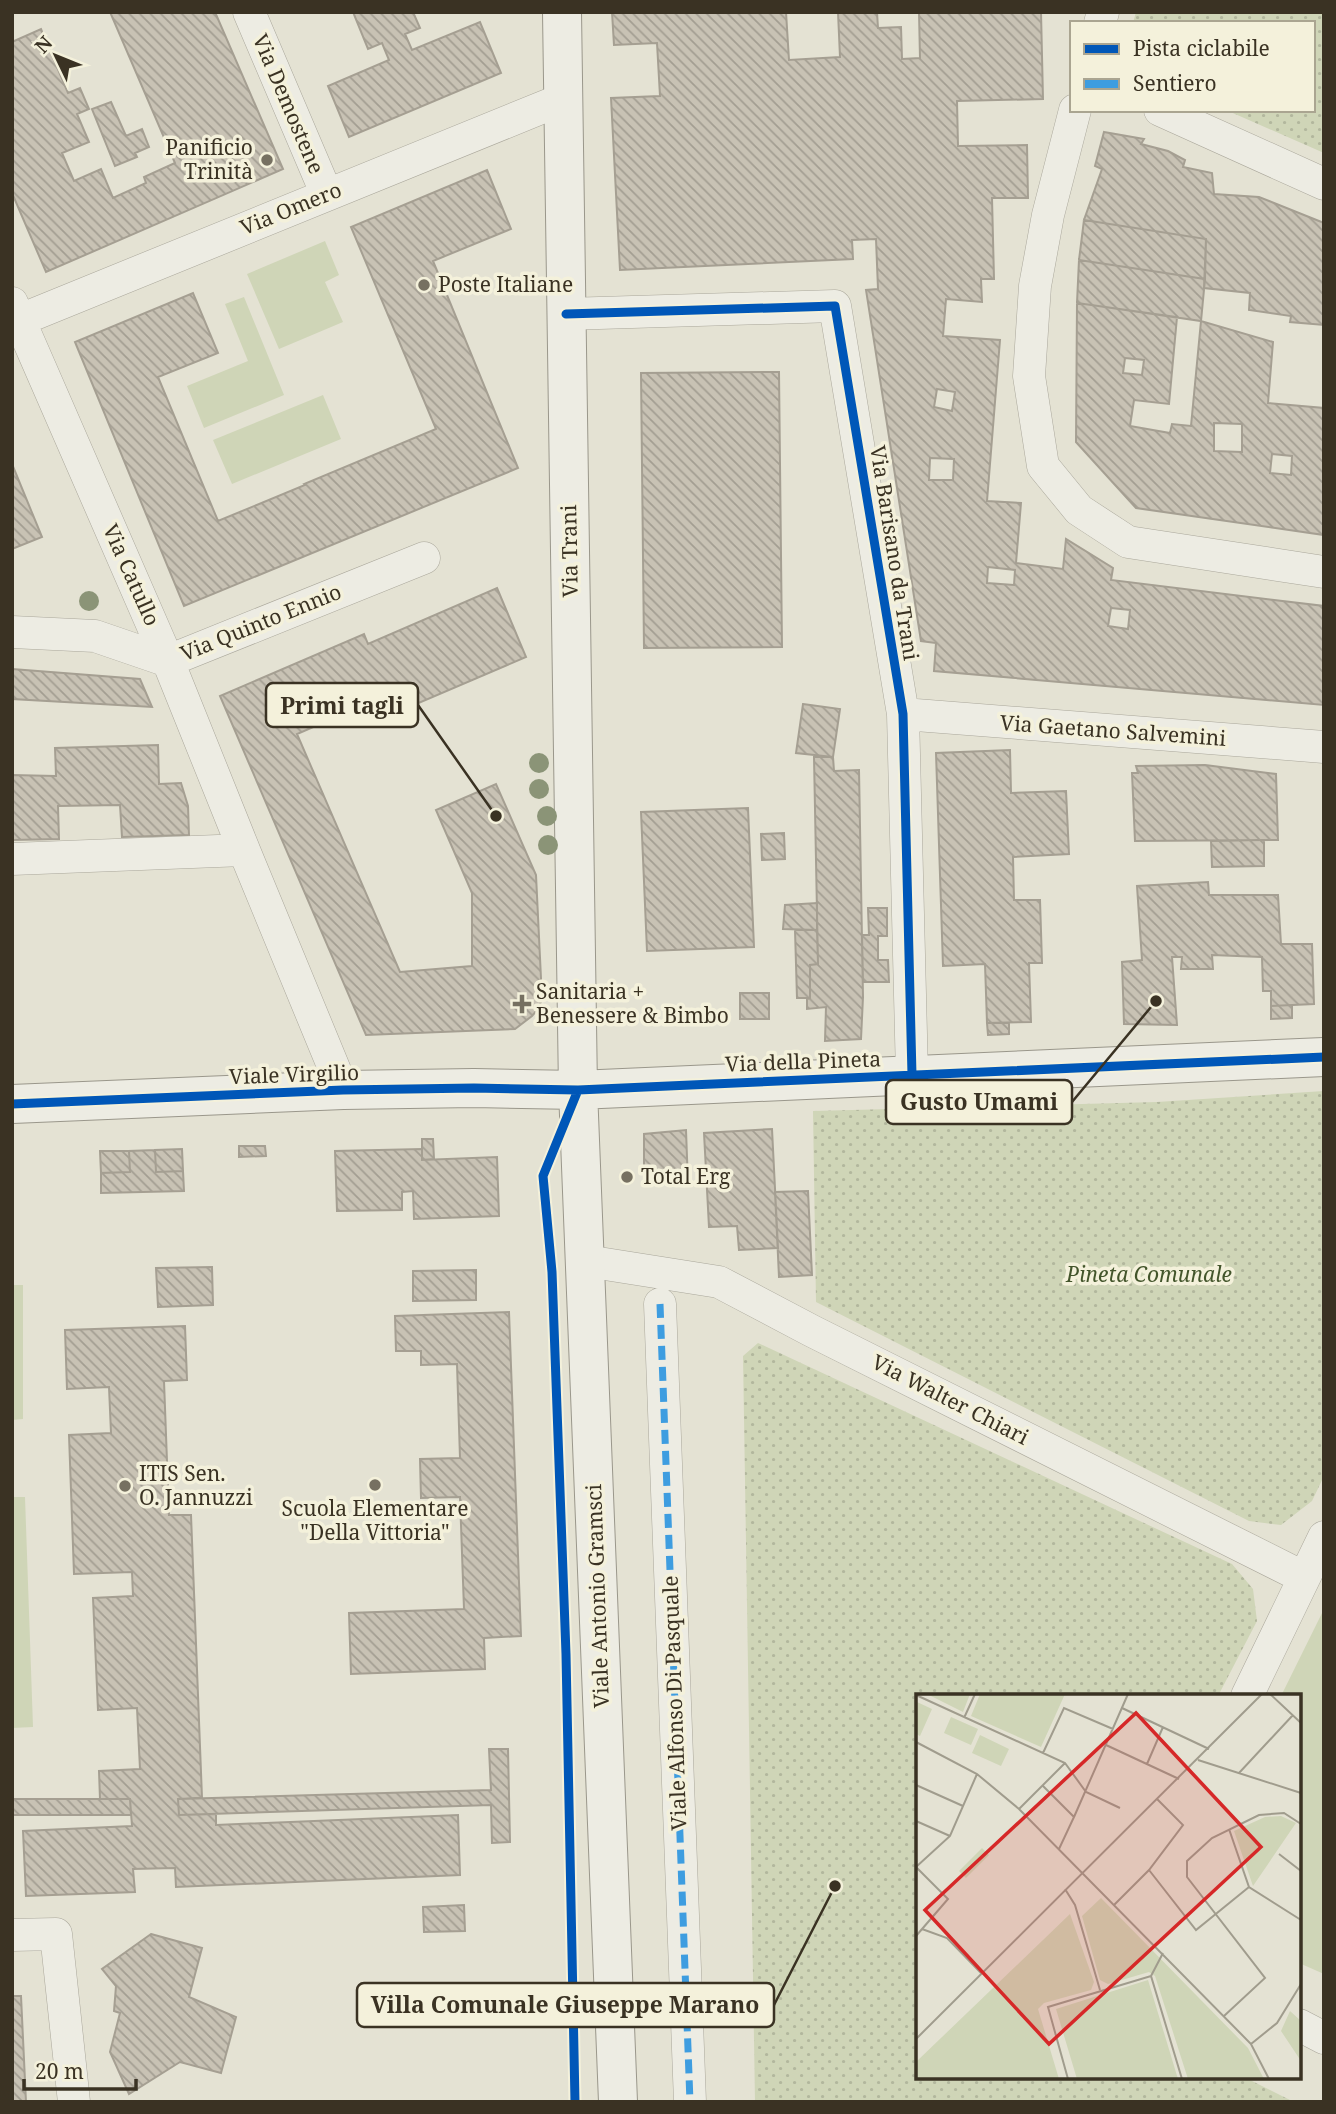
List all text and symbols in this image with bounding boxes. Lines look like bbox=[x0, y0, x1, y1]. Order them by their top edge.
north arrow bbox=[21, 21, 91, 91]
legend bbox=[1070, 21, 1315, 112]
street label: Via Demostene bbox=[247, 29, 331, 178]
text: N bbox=[29, 30, 58, 59]
text: Pista ciclabile bbox=[1133, 34, 1270, 62]
text: Sentiero bbox=[1133, 69, 1217, 97]
place label: Panificio Trinità bbox=[165, 133, 253, 185]
marker: Panificio Trinità bbox=[259, 152, 275, 168]
street label: Via Omero bbox=[236, 175, 345, 241]
place label: Poste Italiane bbox=[438, 270, 573, 298]
marker: Poste Italiane bbox=[416, 277, 432, 293]
street label: Via Barisano da Trani bbox=[864, 443, 926, 663]
street label: Via Trani bbox=[554, 504, 584, 598]
street label: Via Catullo bbox=[97, 519, 167, 630]
street label: Via Quinto Ennio bbox=[176, 577, 345, 667]
callout: Primi tagli bbox=[266, 683, 418, 727]
text: Primi tagli bbox=[280, 689, 404, 721]
street label: Via Gaetano Salvemini bbox=[999, 708, 1227, 752]
place label: Sanitaria + Benessere & Bimbo bbox=[536, 977, 729, 1029]
marker: Sanitaria + Benessere & Bimbo bbox=[514, 996, 530, 1012]
street label: Via della Pineta bbox=[725, 1044, 881, 1078]
street label: Viale Virgilio bbox=[228, 1058, 359, 1090]
callout: Gusto Umami bbox=[886, 1080, 1072, 1124]
text: Gusto Umami bbox=[900, 1085, 1058, 1117]
place label: Total Erg bbox=[641, 1162, 731, 1190]
marker: Total Erg bbox=[619, 1169, 635, 1185]
park label: Pineta Comunale bbox=[1065, 1260, 1232, 1288]
street label: Via Walter Chiari bbox=[867, 1348, 1034, 1451]
place label: ITIS Sen. O. Jannuzzi bbox=[139, 1459, 253, 1511]
marker: Scuola Elementare "Della Vittoria" bbox=[367, 1477, 383, 1493]
marker: ITIS Sen. O. Jannuzzi bbox=[117, 1478, 133, 1494]
street label: Viale Antonio Gramsci bbox=[579, 1483, 615, 1709]
place label: Scuola Elementare "Della Vittoria" bbox=[282, 1494, 468, 1546]
street label: Viale Alfonso Di Pasquale bbox=[656, 1575, 692, 1831]
inset map bbox=[916, 1694, 1301, 2079]
callout: Villa Comunale Giuseppe Marano bbox=[357, 1983, 774, 2027]
text: Villa Comunale Giuseppe Marano bbox=[371, 1988, 759, 2020]
scale bar bbox=[24, 2048, 136, 2092]
text: 20 m bbox=[35, 2057, 84, 2085]

